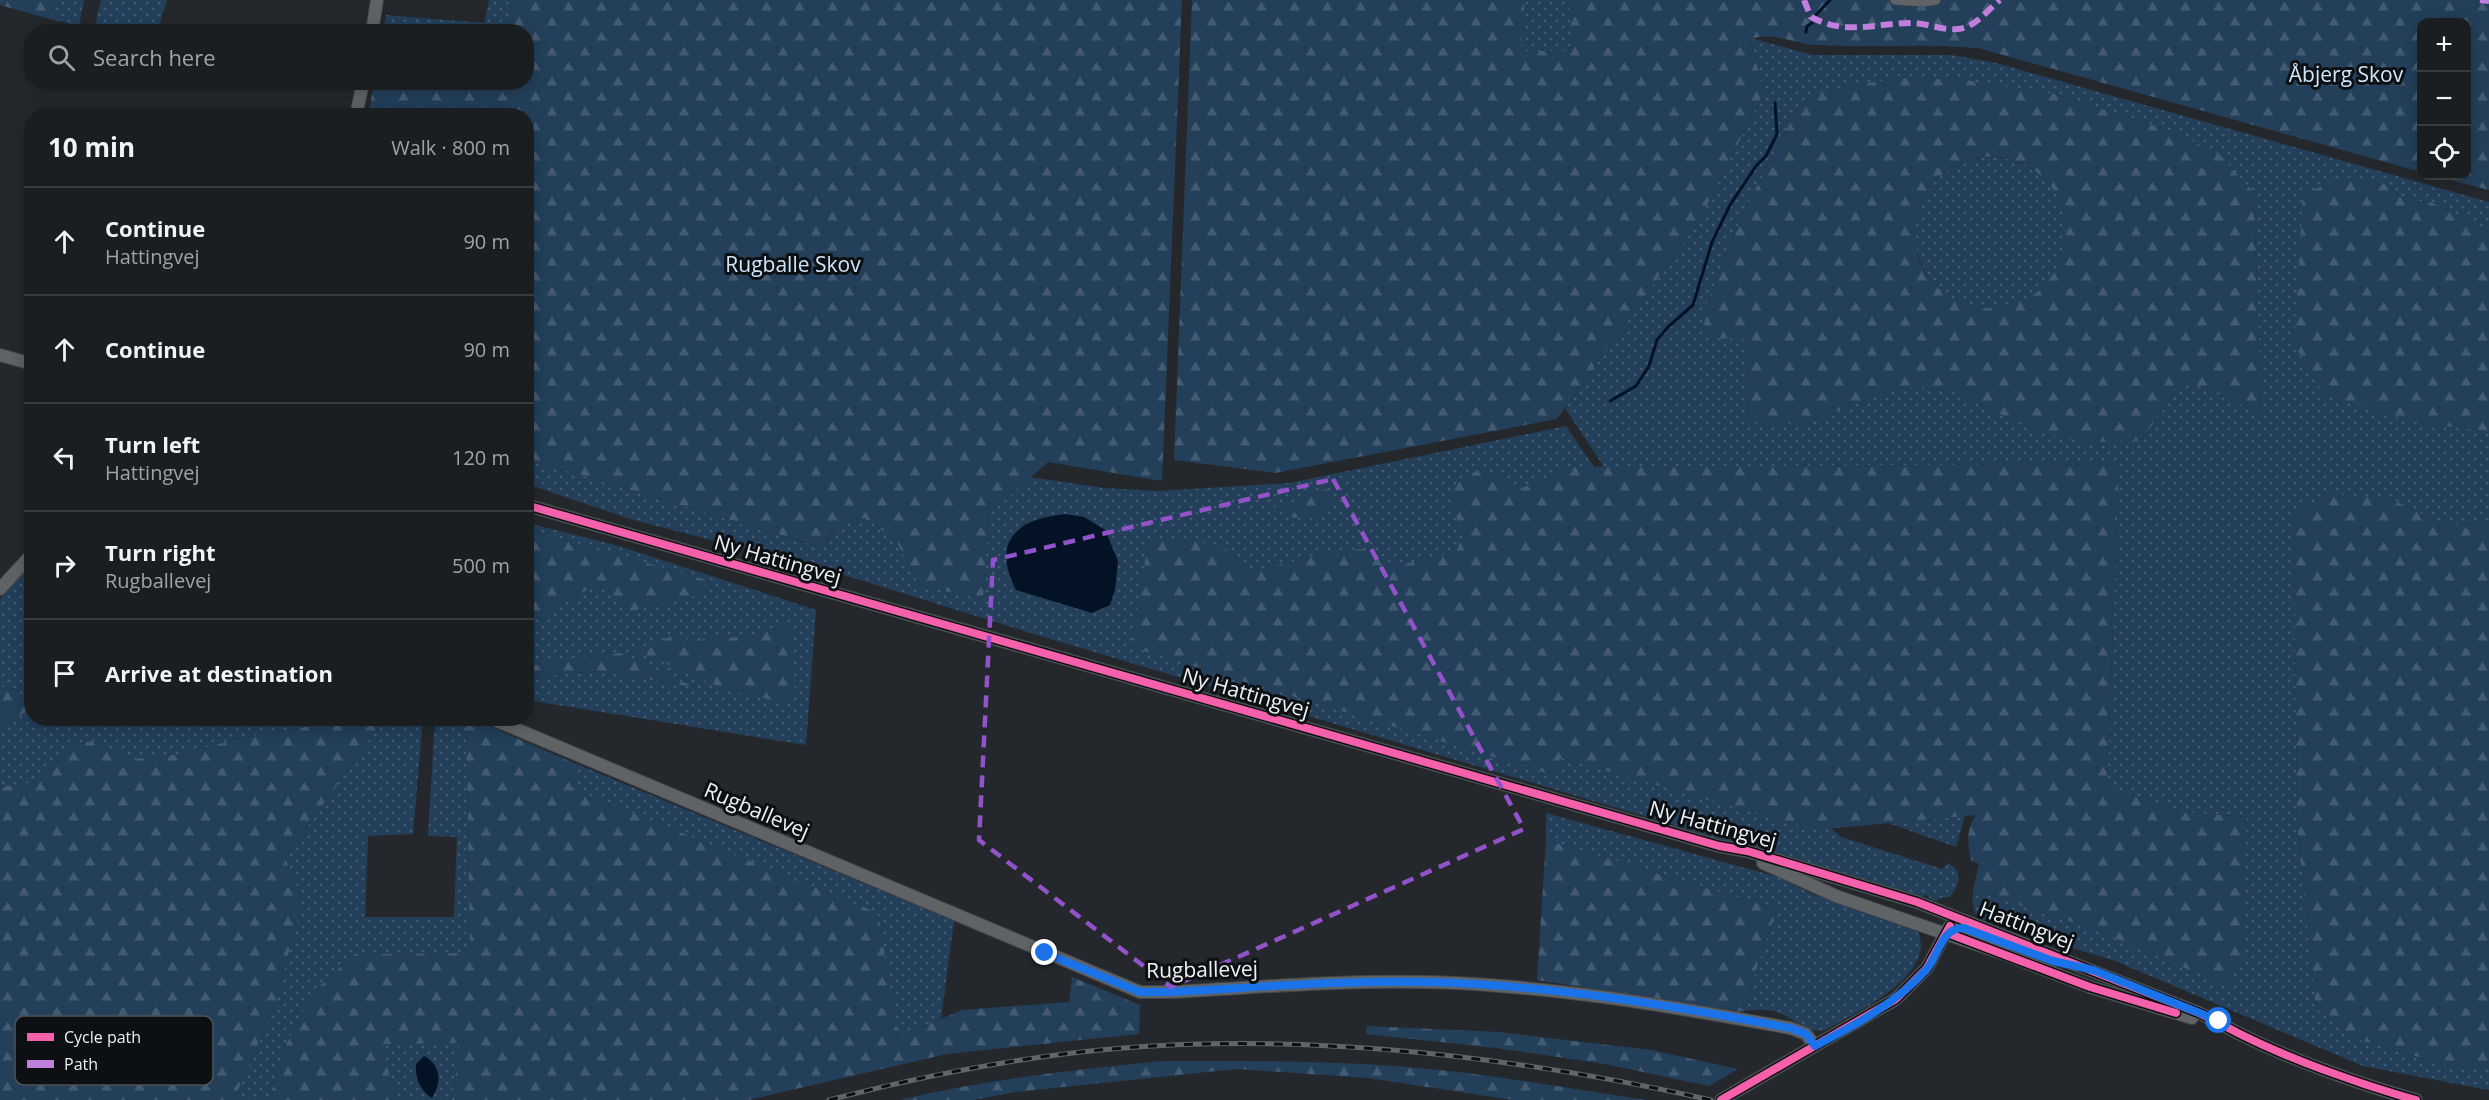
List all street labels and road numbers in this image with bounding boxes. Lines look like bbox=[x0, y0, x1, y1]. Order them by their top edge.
street label: Ny Hattingvej bbox=[711, 527, 845, 591]
street label: Ny Hattingvej bbox=[1179, 660, 1313, 724]
street label: Rugballevej bbox=[700, 775, 814, 845]
street label: Ny Hattingvej bbox=[1646, 794, 1780, 854]
street label: Hattingvej bbox=[1976, 894, 2078, 956]
street label: Rugballevej bbox=[1146, 954, 1258, 984]

